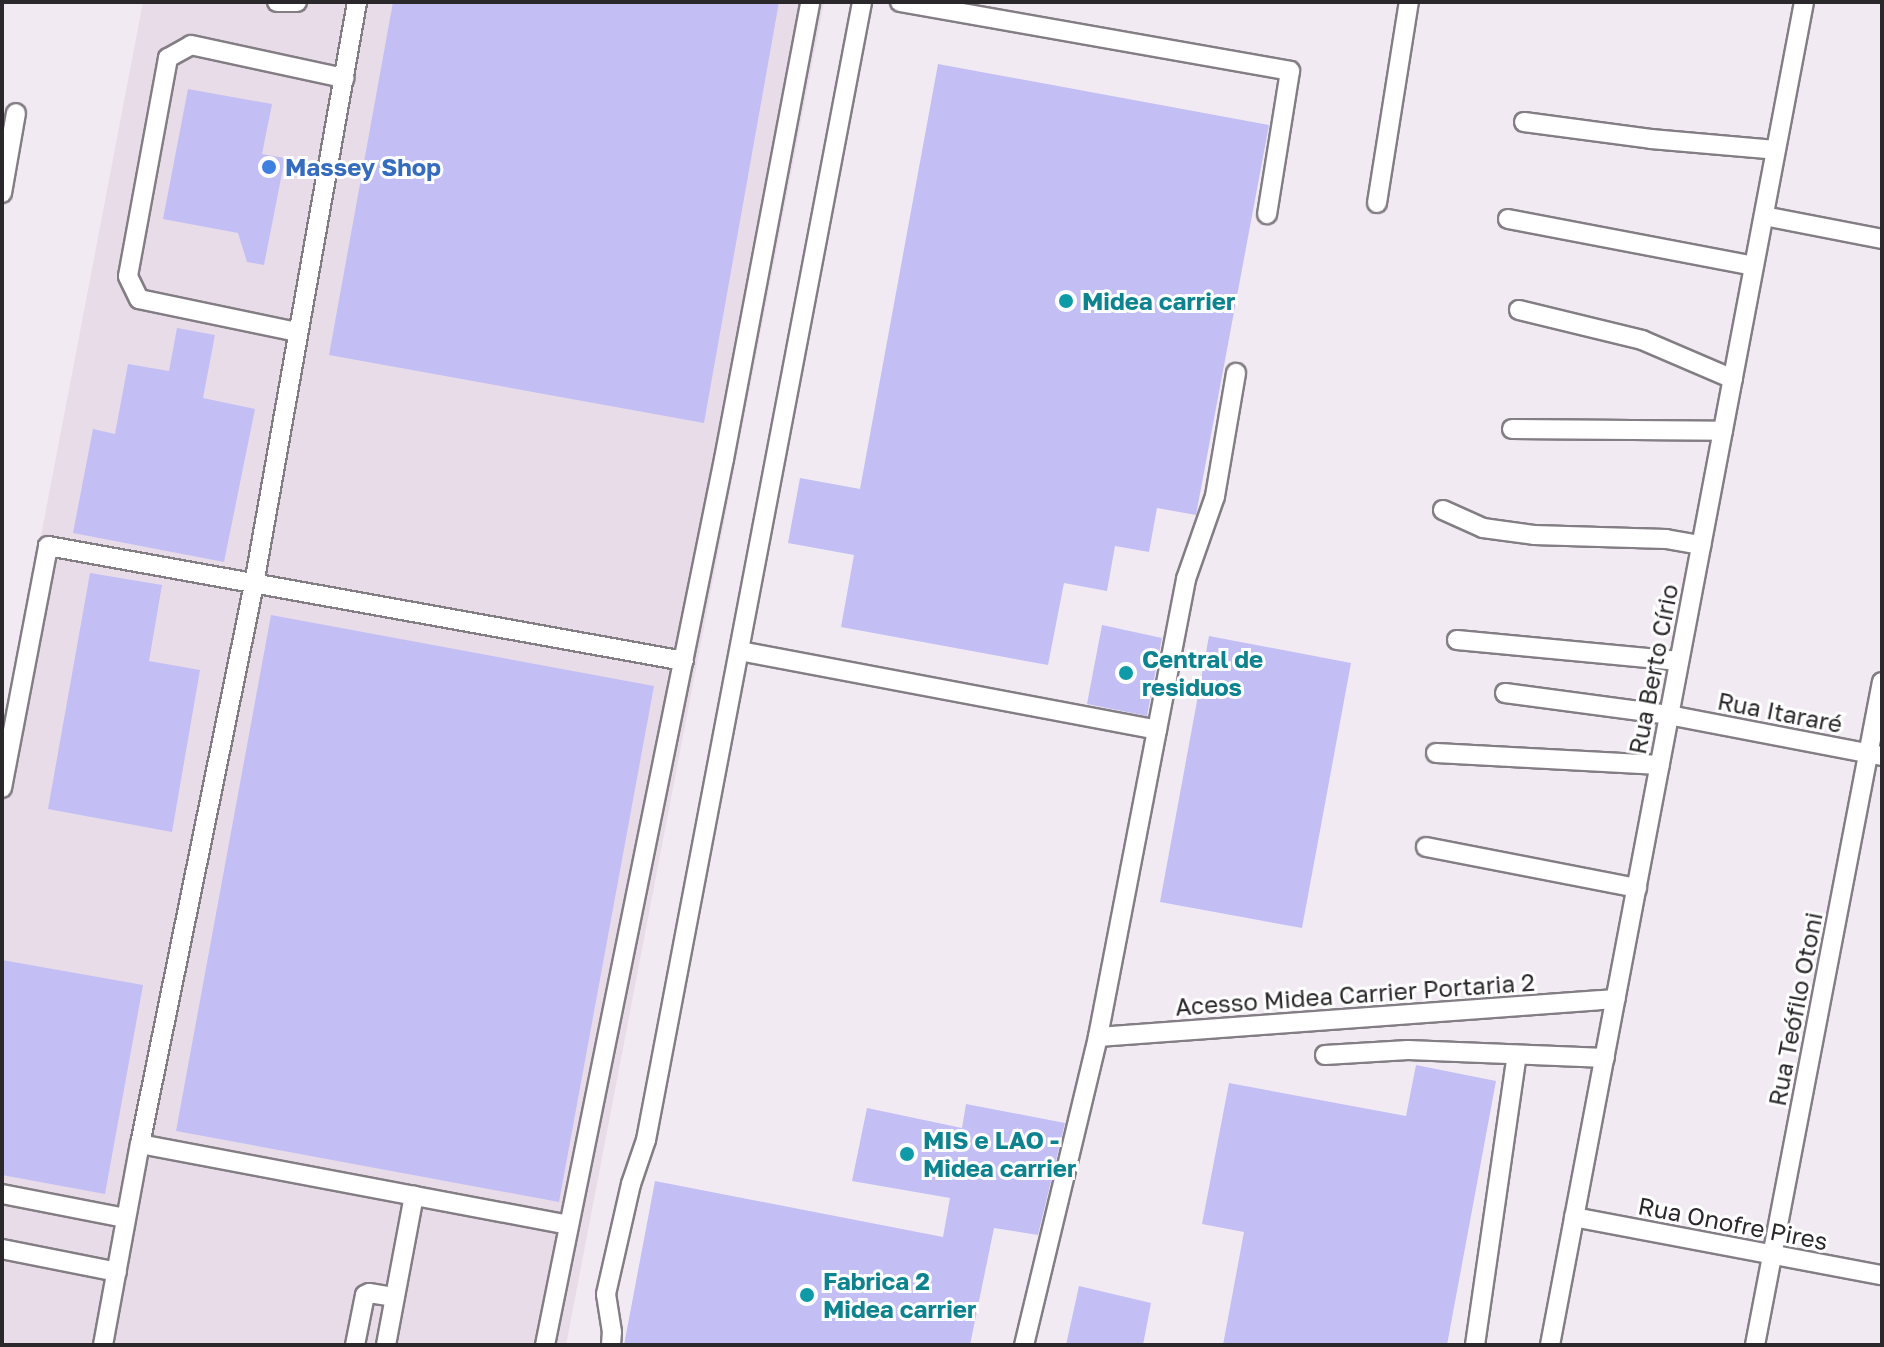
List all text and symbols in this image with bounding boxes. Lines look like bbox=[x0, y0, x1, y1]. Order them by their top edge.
place label: Massey Shop bbox=[285, 153, 441, 181]
marker: Massey Shop bbox=[260, 158, 278, 176]
place label: Midea carrier bbox=[1082, 287, 1235, 315]
marker: Midea carrier bbox=[1057, 292, 1075, 310]
street label: Rua Berto Círio bbox=[1622, 581, 1684, 757]
place label: Central de residuos bbox=[1142, 645, 1263, 701]
marker: Central de residuos bbox=[1117, 664, 1135, 682]
street label: Rua Itararé bbox=[1715, 686, 1845, 738]
street label: Rua Teófilo Otoni bbox=[1762, 910, 1828, 1108]
street label: Acesso Midea Carrier Portaria 2 bbox=[1174, 967, 1536, 1021]
place label: MIS e LAO - Midea carrier bbox=[923, 1126, 1076, 1182]
marker: MIS e LAO - Midea carrier bbox=[898, 1145, 916, 1163]
street label: Rua Onofre Pires bbox=[1636, 1191, 1830, 1255]
place label: Fabrica 2 Midea carrier bbox=[823, 1267, 976, 1323]
marker: Fabrica 2 Midea carrier bbox=[798, 1286, 816, 1304]

